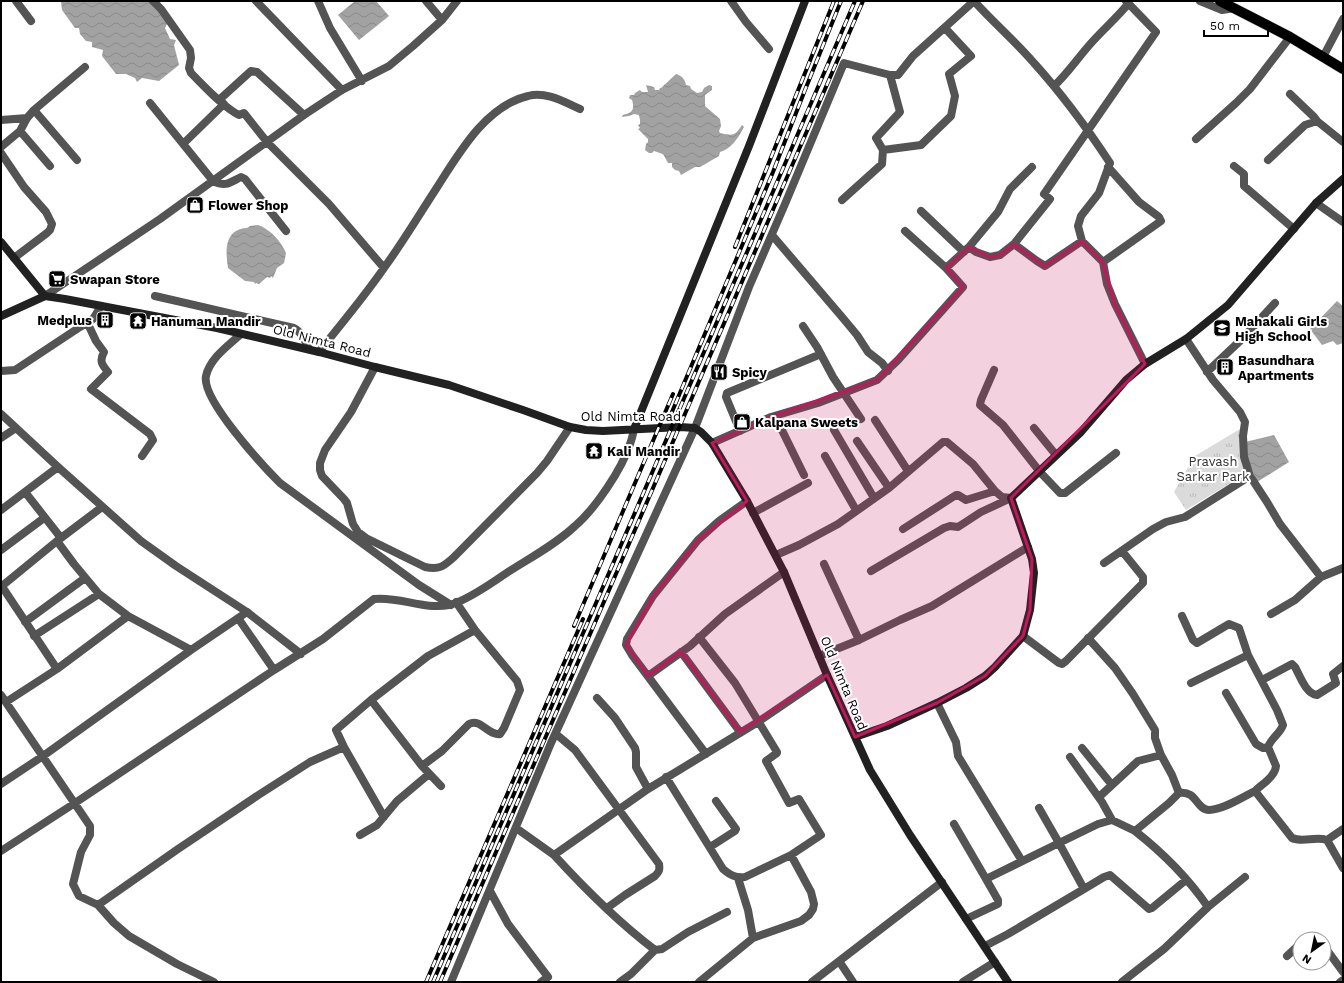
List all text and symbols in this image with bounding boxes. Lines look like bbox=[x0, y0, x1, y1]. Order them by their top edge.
scale bar bbox=[1204, 12, 1268, 38]
text: 50 m bbox=[1210, 19, 1240, 33]
shop icon: Flower Shop bbox=[185, 195, 205, 215]
place label: Flower Shop bbox=[208, 198, 288, 213]
supermarket icon: Swapan Store bbox=[47, 269, 67, 289]
place label: Swapan Store bbox=[70, 272, 160, 287]
building icon: Medplus bbox=[95, 310, 115, 330]
temple icon: Hanuman Mandir bbox=[128, 311, 148, 331]
place label: Medplus bbox=[37, 313, 92, 328]
place label: Hanuman Mandir bbox=[151, 314, 261, 329]
place label: Mahakali Girls High School bbox=[1235, 314, 1327, 344]
school or university icon: Mahakali Girls High School bbox=[1212, 318, 1232, 338]
street label: Old Nimta Road bbox=[272, 322, 372, 360]
place label: Basundhara Apartments bbox=[1238, 353, 1315, 383]
building icon: Basundhara Apartments bbox=[1215, 357, 1235, 377]
restaurant icon: Spicy bbox=[709, 362, 729, 382]
place label: Spicy bbox=[732, 365, 768, 380]
street label: Old Nimta Road bbox=[581, 409, 681, 424]
shop icon: Kalpana Sweets bbox=[732, 412, 752, 432]
place label: Kalpana Sweets bbox=[755, 415, 858, 430]
temple icon: Kali Mandir bbox=[584, 441, 604, 461]
place label: Kali Mandir bbox=[607, 444, 681, 459]
park label: Pravash Sarkar Park bbox=[1177, 454, 1250, 484]
street label: Old Nimta Road bbox=[818, 634, 870, 732]
north arrow bbox=[1292, 931, 1332, 971]
text: N bbox=[1300, 951, 1314, 967]

